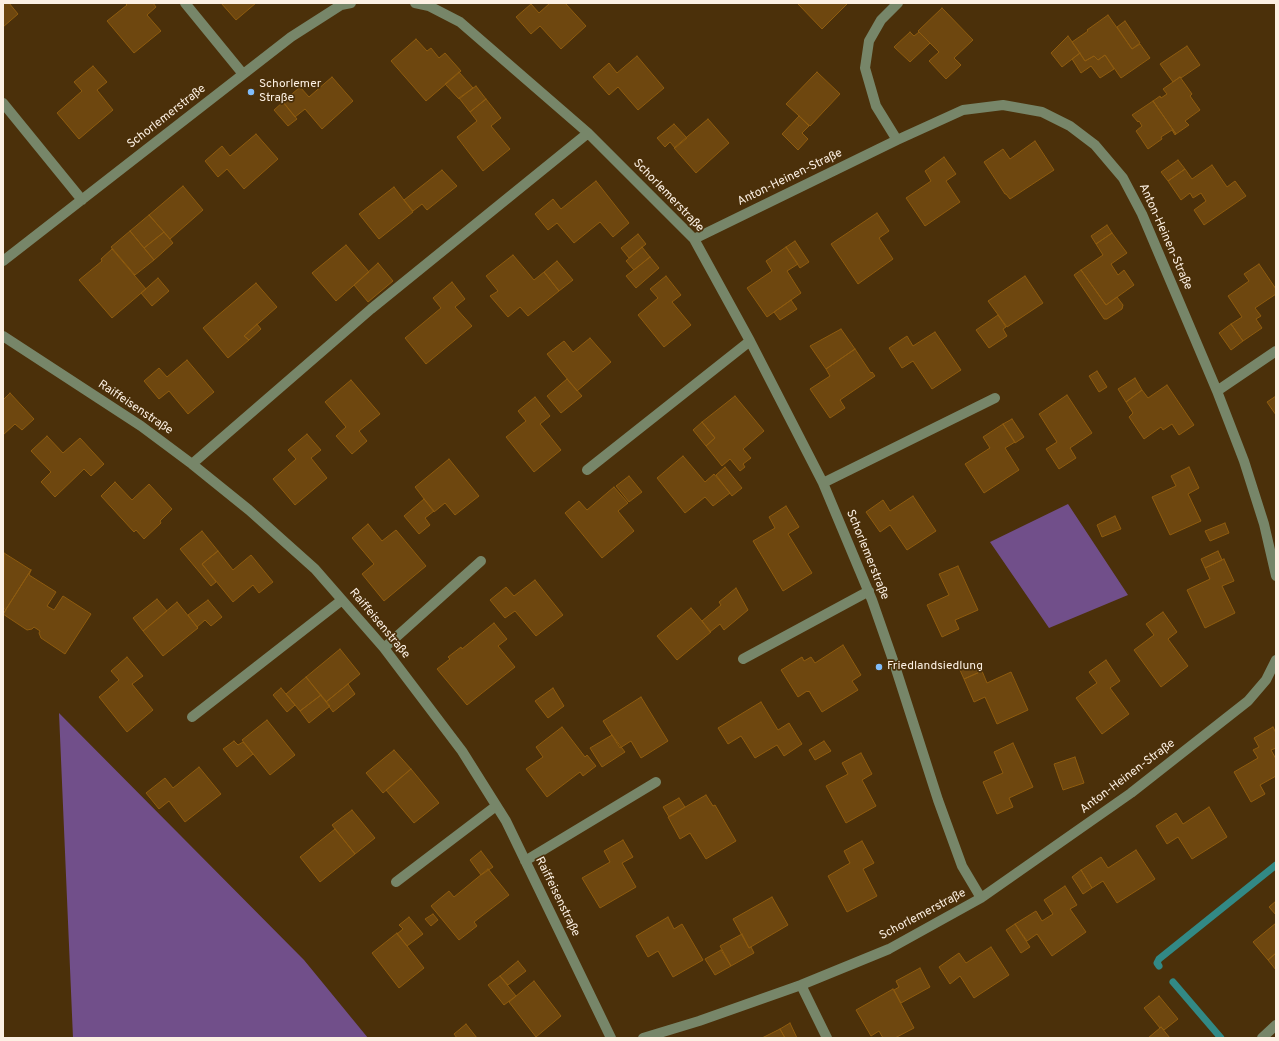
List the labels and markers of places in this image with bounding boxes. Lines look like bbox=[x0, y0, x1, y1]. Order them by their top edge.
place label: Schorlemer Straße bbox=[259, 78, 321, 106]
marker: Schorlemer Straße bbox=[246, 87, 256, 97]
place label: Friedlandsiedlung bbox=[887, 660, 983, 674]
marker: Friedlandsiedlung bbox=[874, 662, 884, 672]

